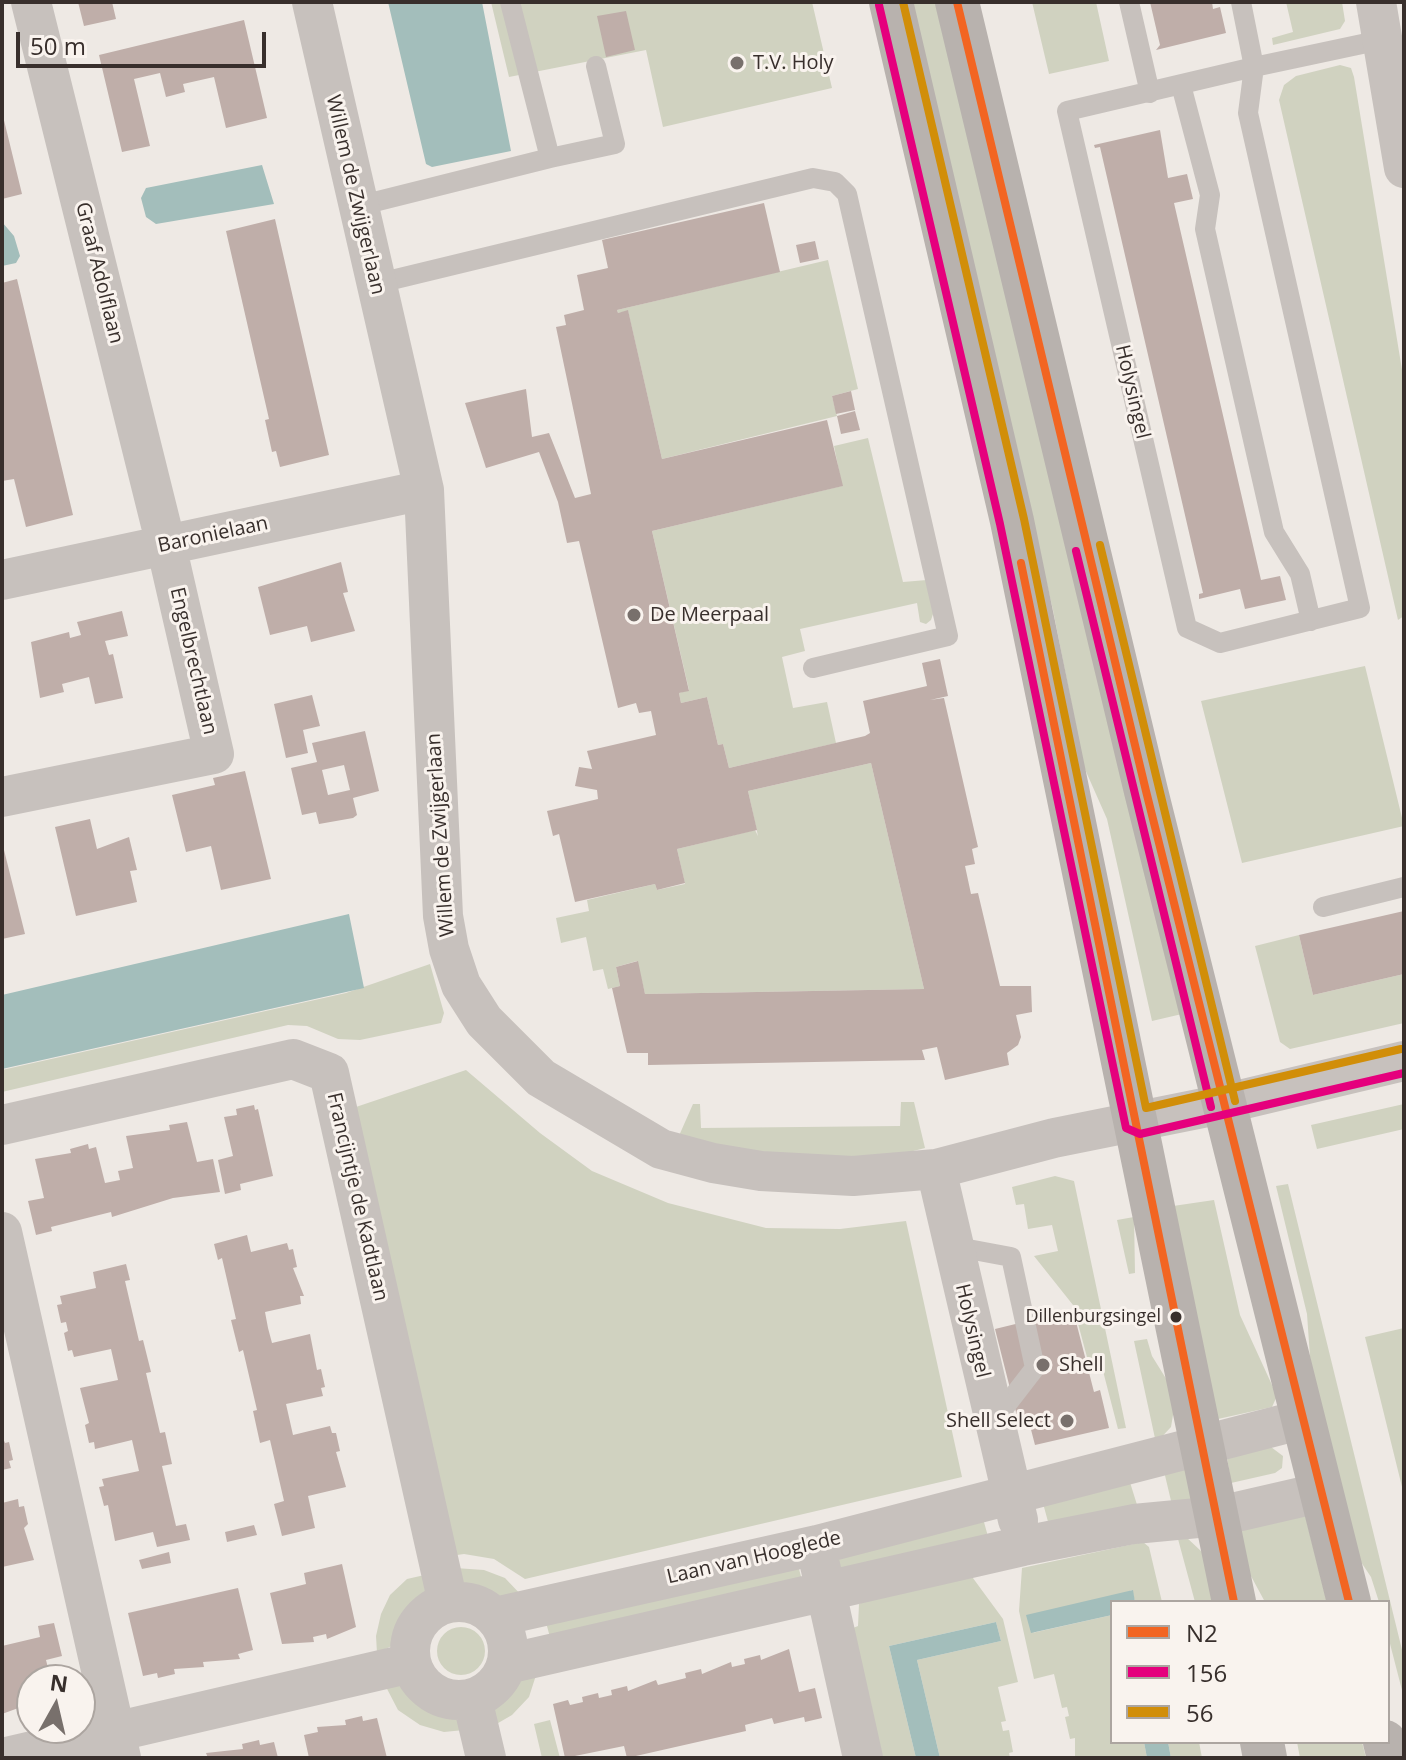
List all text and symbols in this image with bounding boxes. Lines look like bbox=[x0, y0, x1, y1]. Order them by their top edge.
scale bar bbox=[20, 16, 270, 66]
text: 50 m bbox=[30, 29, 86, 62]
place label: T.V. Holy bbox=[753, 51, 833, 75]
marker: T.V. Holy bbox=[728, 54, 746, 72]
street label: Willem de Zwijgerlaan bbox=[320, 93, 390, 297]
street label: Graaf Adolflaan bbox=[70, 200, 128, 346]
street label: Holysingel bbox=[1110, 343, 1154, 441]
street label: Baronielaan bbox=[156, 512, 270, 558]
street label: Engelbrechtlaan bbox=[164, 585, 222, 737]
place label: De Meerpaal bbox=[650, 603, 769, 627]
marker: De Meerpaal bbox=[625, 606, 643, 624]
street label: Willem de Zwijgerlaan bbox=[422, 732, 460, 938]
street label: Francijntje de Kadtlaan bbox=[321, 1090, 393, 1304]
street label: Holysingel bbox=[950, 1282, 994, 1380]
place label: Dillenburgsingel bbox=[1025, 1306, 1161, 1328]
marker: Dillenburgsingel bbox=[1168, 1309, 1184, 1325]
place label: Shell bbox=[1059, 1353, 1104, 1377]
marker: Shell bbox=[1034, 1356, 1052, 1374]
place label: Shell Select bbox=[946, 1409, 1051, 1433]
marker: Shell Select bbox=[1058, 1412, 1076, 1430]
street label: Laan van Hooglede bbox=[665, 1526, 843, 1590]
legend bbox=[1110, 1600, 1390, 1744]
text: N2 bbox=[1186, 1616, 1218, 1649]
text: 156 bbox=[1186, 1656, 1227, 1689]
north arrow bbox=[16, 1664, 96, 1744]
text: N bbox=[48, 1666, 70, 1698]
text: 56 bbox=[1186, 1696, 1213, 1729]

